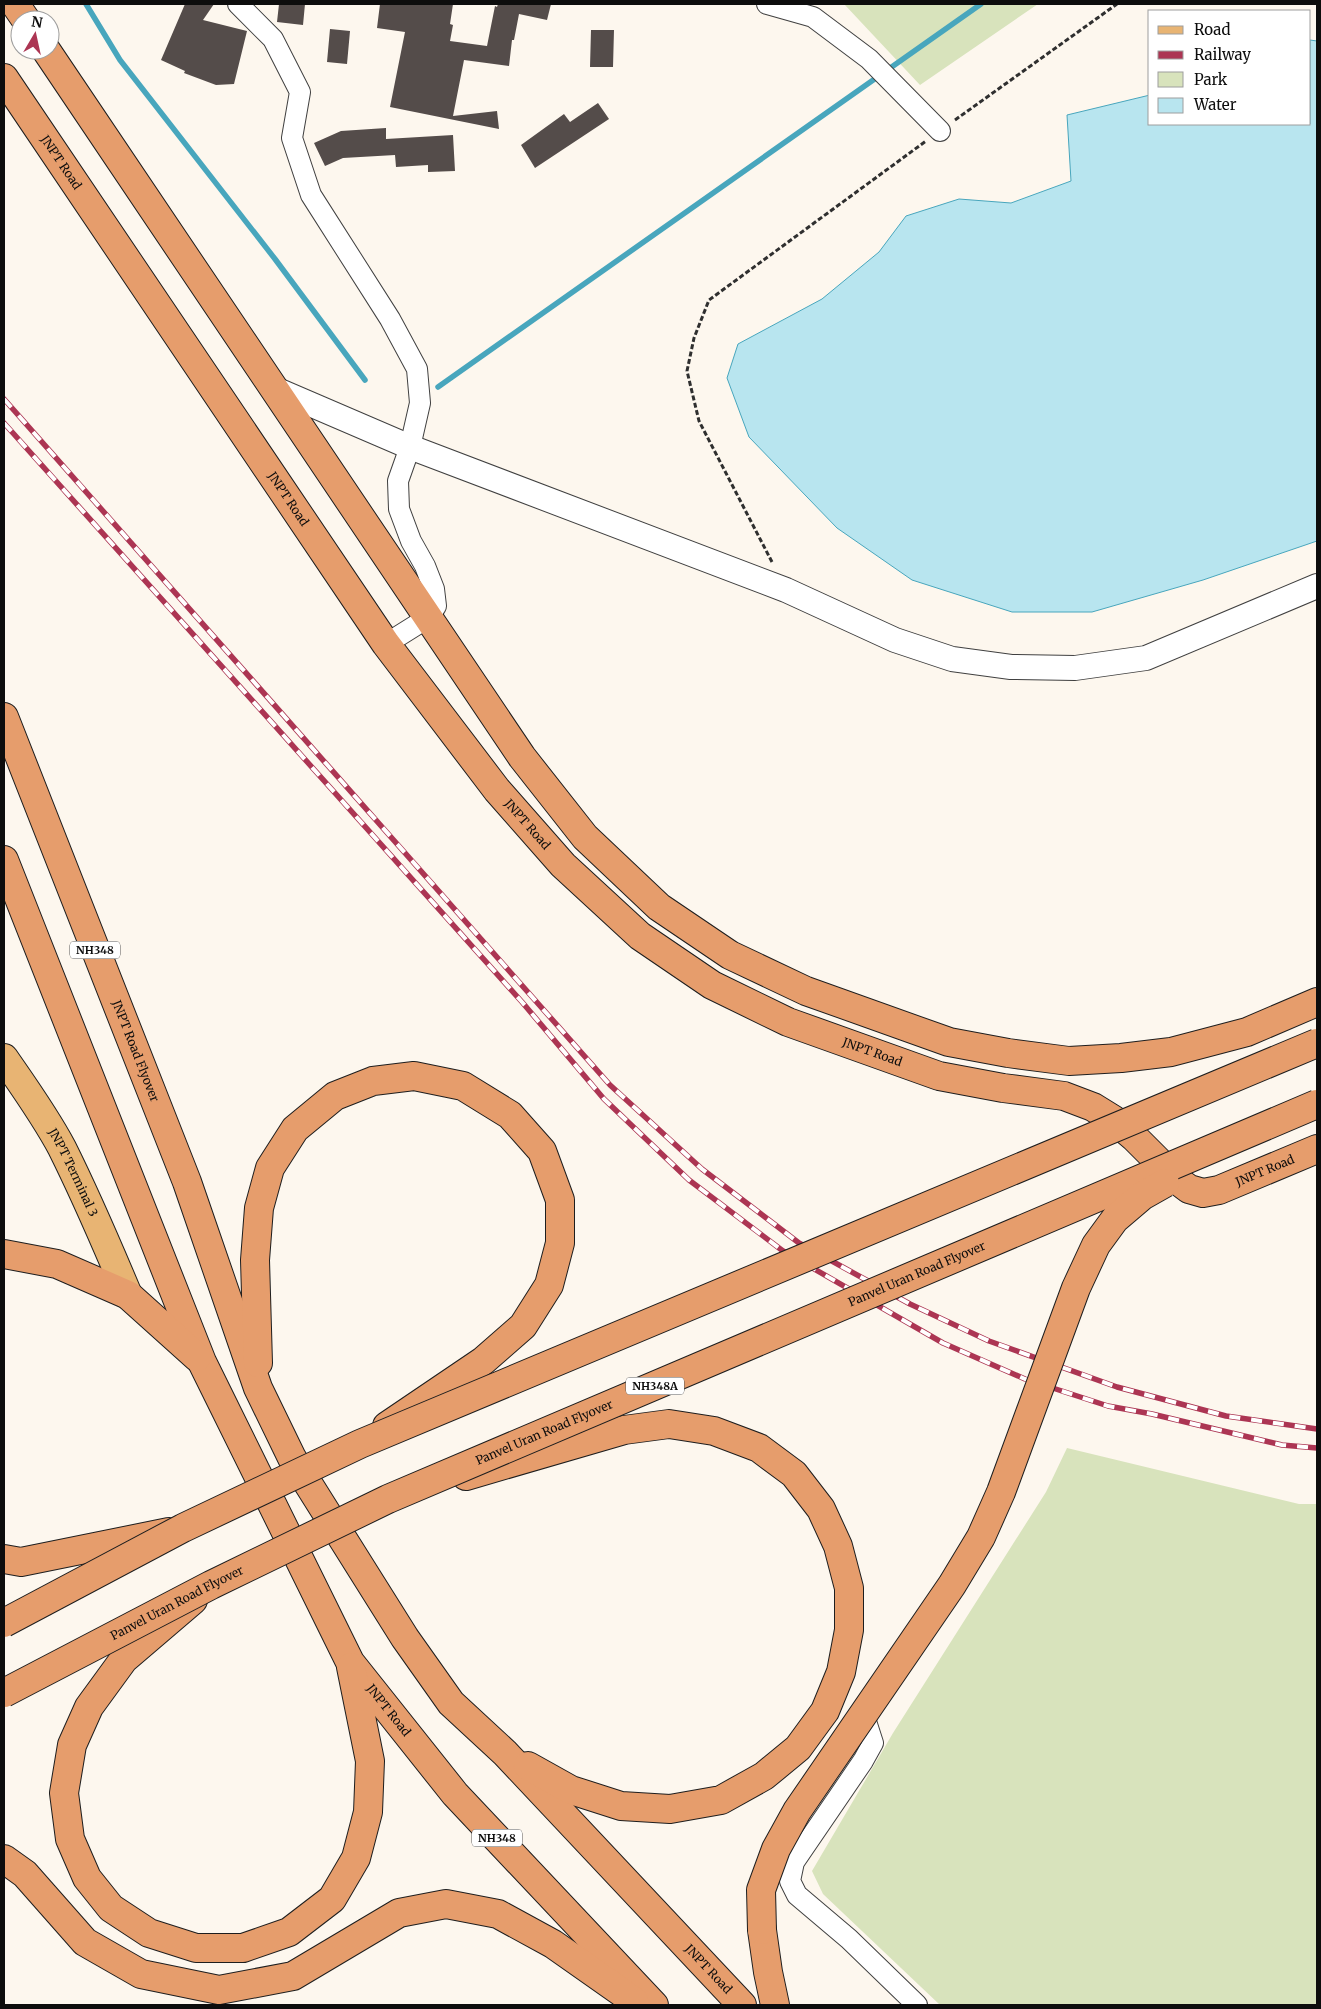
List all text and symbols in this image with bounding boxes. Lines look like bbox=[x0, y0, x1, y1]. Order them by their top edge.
north arrow bbox=[10, 10, 60, 60]
legend bbox=[1148, 10, 1311, 125]
text: N bbox=[30, 12, 44, 32]
text: Road bbox=[1194, 20, 1230, 39]
text: Railway bbox=[1194, 45, 1251, 64]
text: Park bbox=[1194, 70, 1228, 89]
text: Water bbox=[1193, 95, 1237, 114]
street label: JNPT Road bbox=[37, 131, 85, 192]
street label: JNPT Road bbox=[264, 468, 312, 529]
street label: JNPT Road bbox=[501, 795, 554, 852]
road number: NH348 bbox=[70, 942, 120, 958]
street label: JNPT Road Flyover bbox=[109, 997, 163, 1104]
street label: JNPT Road bbox=[840, 1034, 904, 1069]
street label: JNPT Terminal 3 bbox=[45, 1124, 101, 1219]
street label: JNPT Road bbox=[1232, 1151, 1296, 1190]
street label: Panvel Uran Road Flyover bbox=[846, 1238, 988, 1309]
road number: NH348A bbox=[626, 1378, 684, 1394]
street label: Panvel Uran Road Flyover bbox=[473, 1396, 615, 1468]
street label: Panvel Uran Road Flyover bbox=[108, 1562, 246, 1643]
street label: JNPT Road bbox=[363, 1680, 414, 1739]
road number: NH348 bbox=[472, 1830, 522, 1846]
street label: JNPT Road bbox=[681, 1940, 735, 1997]

